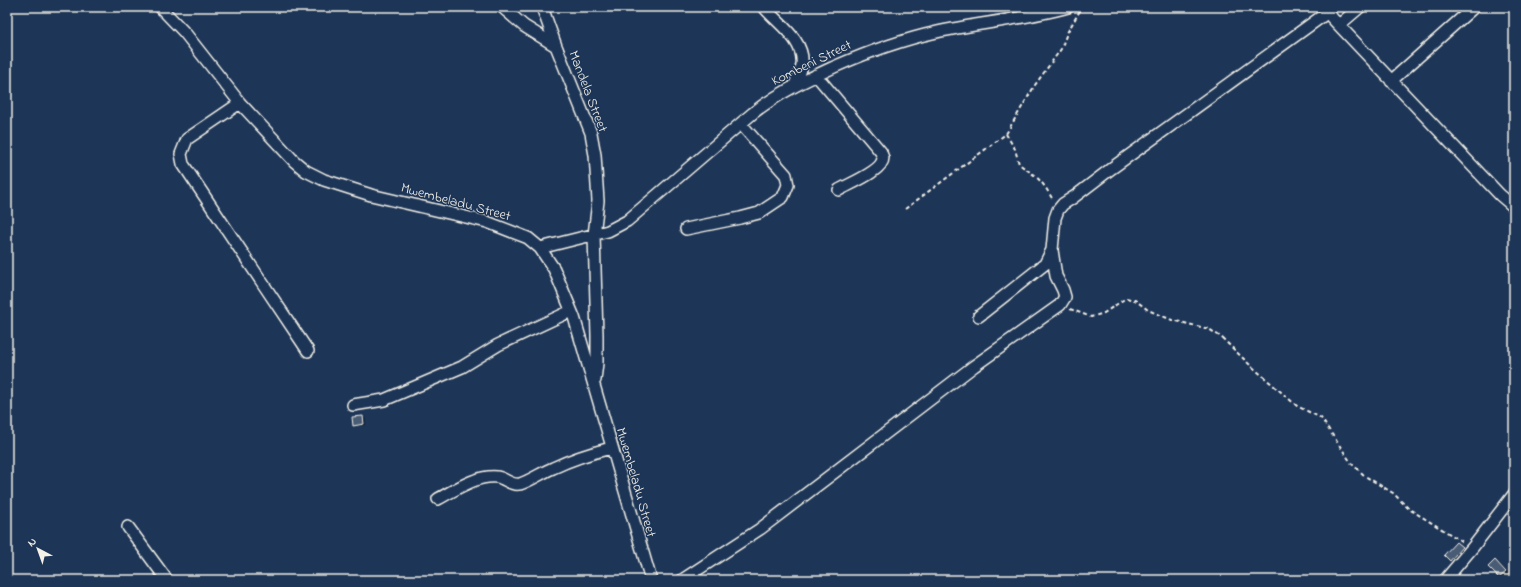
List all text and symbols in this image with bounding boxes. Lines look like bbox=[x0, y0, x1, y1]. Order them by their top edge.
street label: Kombeni Street bbox=[768, 35, 856, 92]
street label: Mandela Street bbox=[562, 48, 613, 136]
street label: Mwembeladu Street bbox=[398, 178, 513, 227]
street label: Mwembeladu Street bbox=[610, 425, 661, 540]
north arrow bbox=[18, 529, 58, 569]
text: N bbox=[24, 534, 40, 551]

